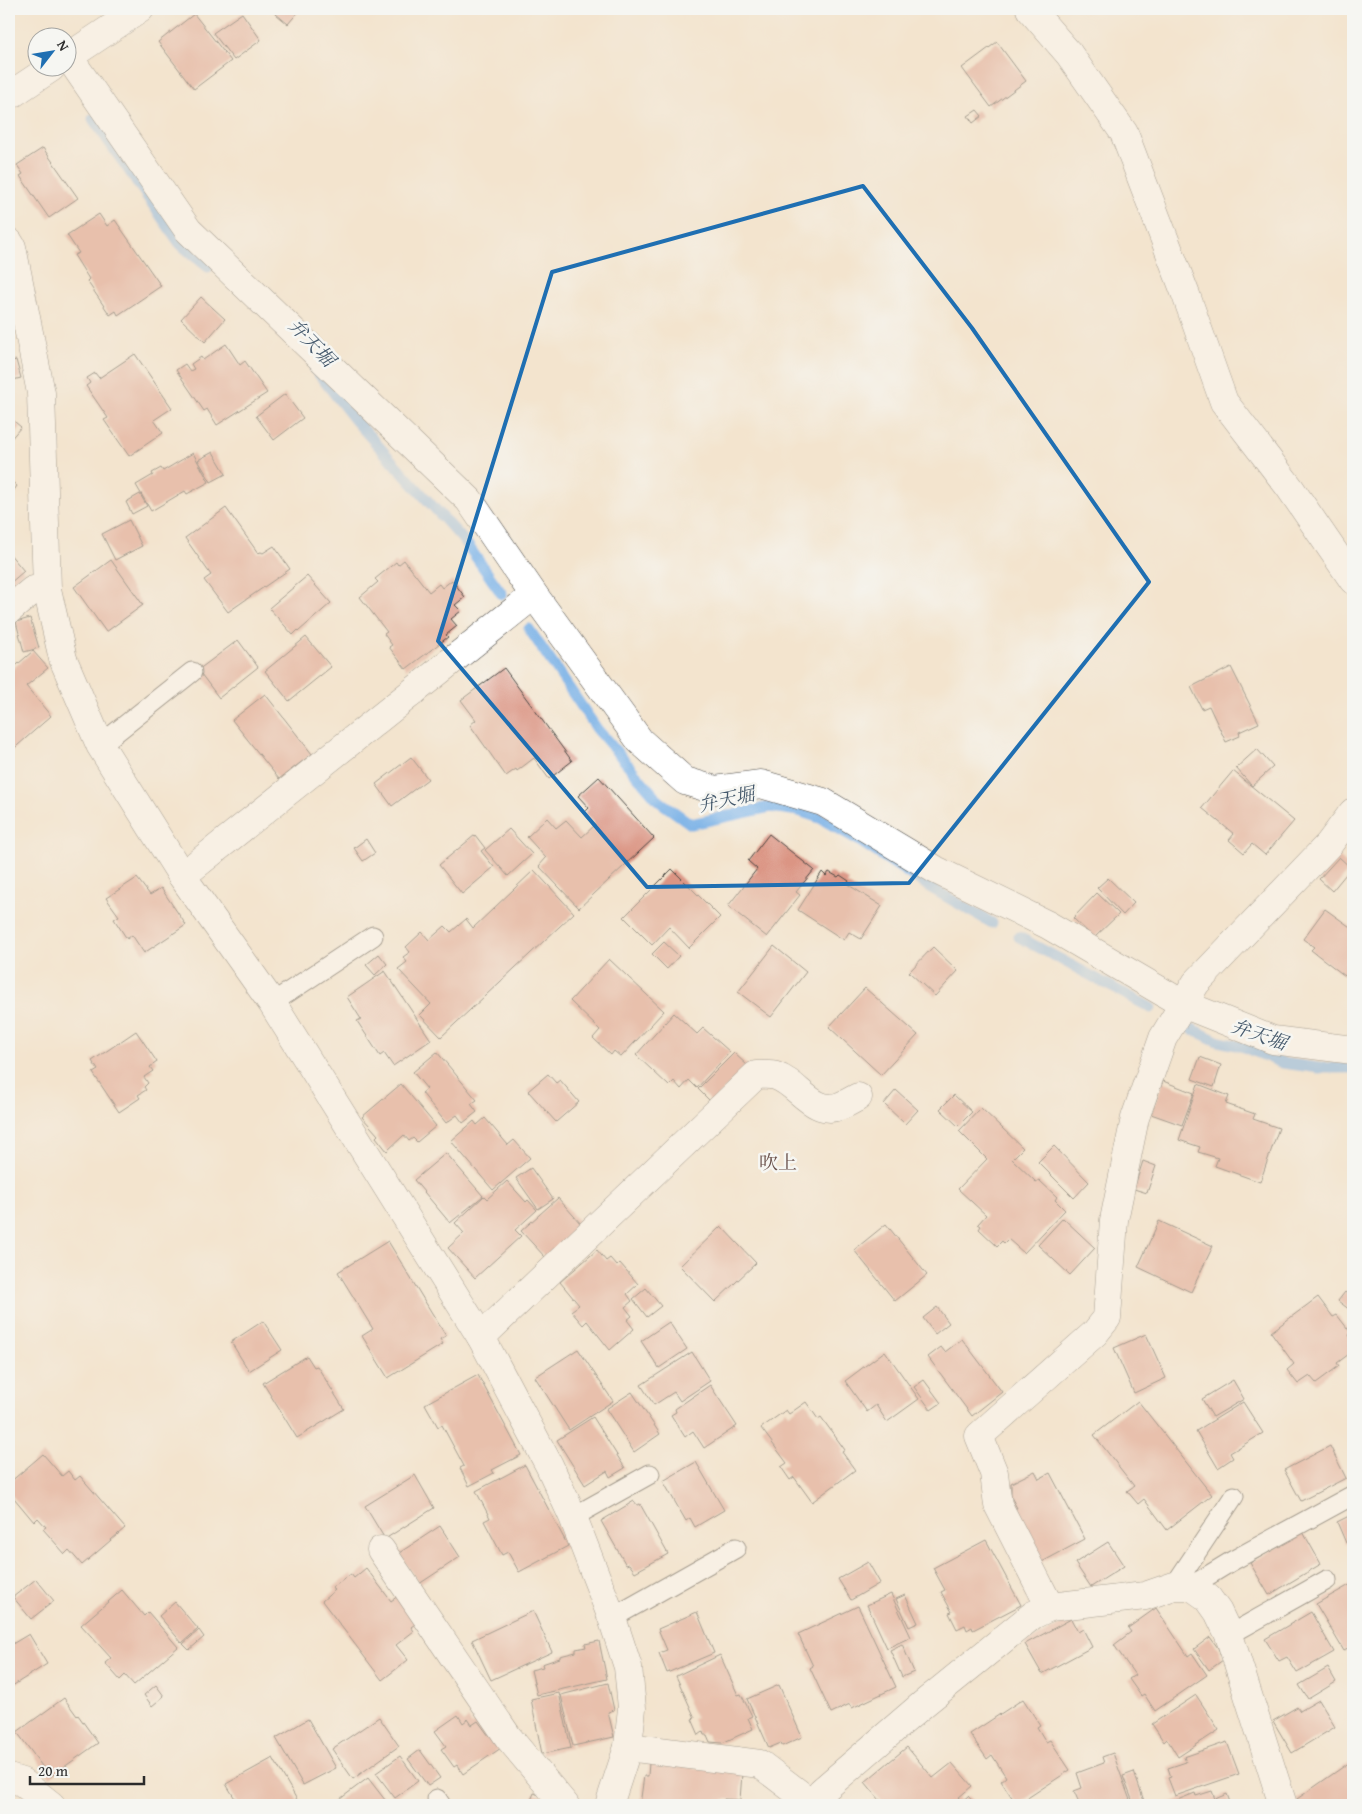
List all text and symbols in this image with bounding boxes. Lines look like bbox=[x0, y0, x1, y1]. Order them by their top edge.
north arrow bbox=[28, 28, 78, 78]
text: N bbox=[52, 36, 74, 55]
water label: 弁天堀 bbox=[282, 312, 344, 374]
water label: 弁天堀 bbox=[695, 779, 760, 819]
water label: 弁天堀 bbox=[1227, 1011, 1293, 1057]
district label: 吹上 bbox=[759, 1148, 797, 1176]
scale bar bbox=[30, 1754, 144, 1786]
text: 20 m bbox=[38, 1760, 69, 1781]

